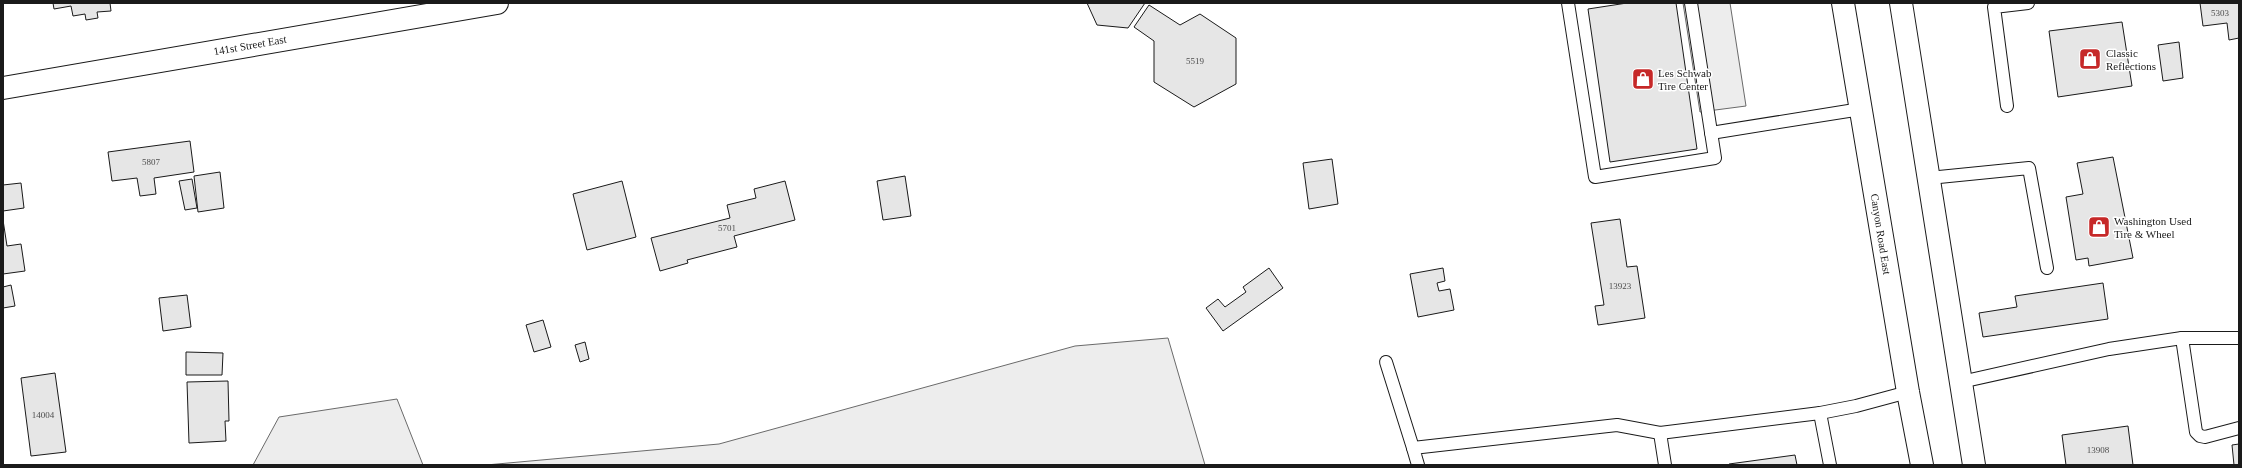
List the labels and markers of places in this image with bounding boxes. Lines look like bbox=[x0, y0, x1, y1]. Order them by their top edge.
shop icon: Classic Reflections bbox=[2077, 46, 2103, 72]
place label: Classic Reflections bbox=[2106, 47, 2156, 72]
shop icon: Les Schwab Tire Center bbox=[1630, 66, 1656, 92]
place label: Les Schwab Tire Center bbox=[1658, 67, 1712, 92]
shop icon: Washington Used Tire & Wheel bbox=[2086, 214, 2112, 240]
place label: Washington Used Tire & Wheel bbox=[2114, 215, 2192, 240]

